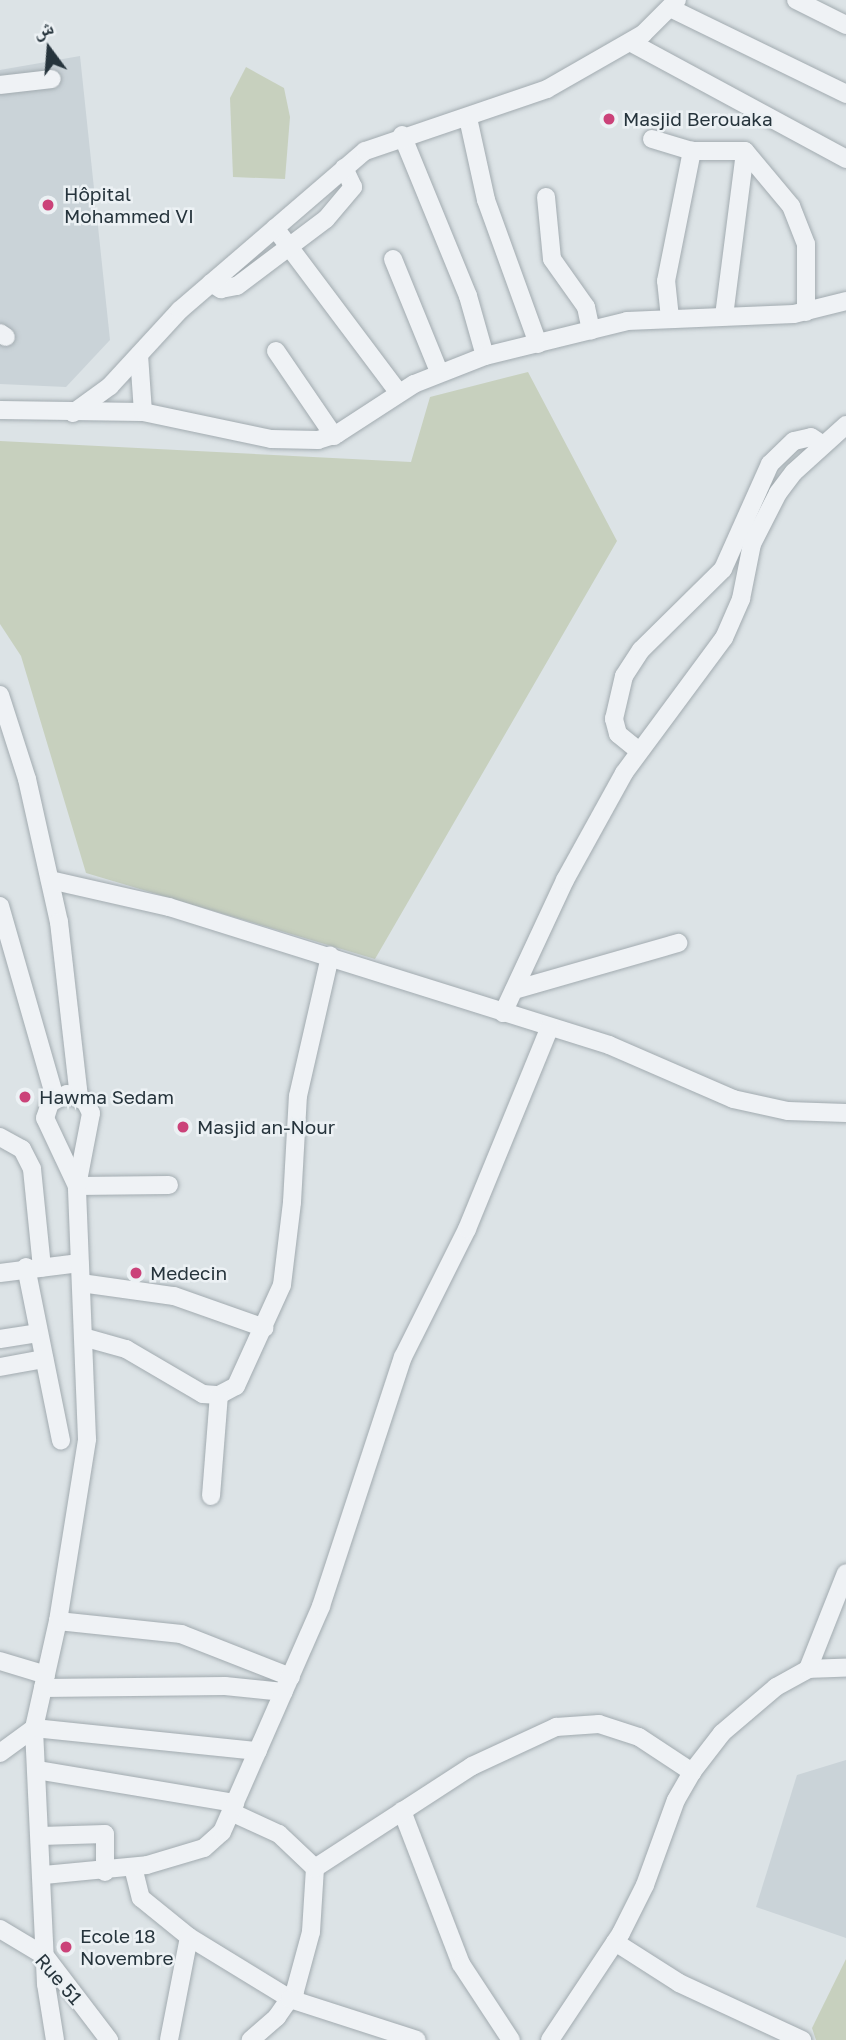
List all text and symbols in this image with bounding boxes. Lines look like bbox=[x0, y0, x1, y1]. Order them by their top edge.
north arrow bbox=[14, 14, 84, 84]
text: ش bbox=[30, 15, 56, 42]
place label: Masjid Berouaka bbox=[623, 108, 773, 130]
marker: Masjid Berouaka bbox=[601, 111, 617, 127]
place label: Hôpital Mohammed VI bbox=[64, 183, 194, 227]
marker: Hôpital Mohammed VI bbox=[38, 195, 58, 215]
place label: Hawma Sedam bbox=[39, 1086, 174, 1108]
marker: Hawma Sedam bbox=[17, 1089, 33, 1105]
place label: Masjid an-Nour bbox=[197, 1116, 335, 1138]
marker: Masjid an-Nour bbox=[175, 1119, 191, 1135]
place label: Medecin bbox=[150, 1262, 227, 1284]
marker: Medecin bbox=[128, 1265, 144, 1281]
place label: Ecole 18 Novembre bbox=[80, 1925, 173, 1969]
marker: Ecole 18 Novembre bbox=[58, 1939, 74, 1955]
street label: Rue 51 bbox=[31, 1949, 87, 2009]

